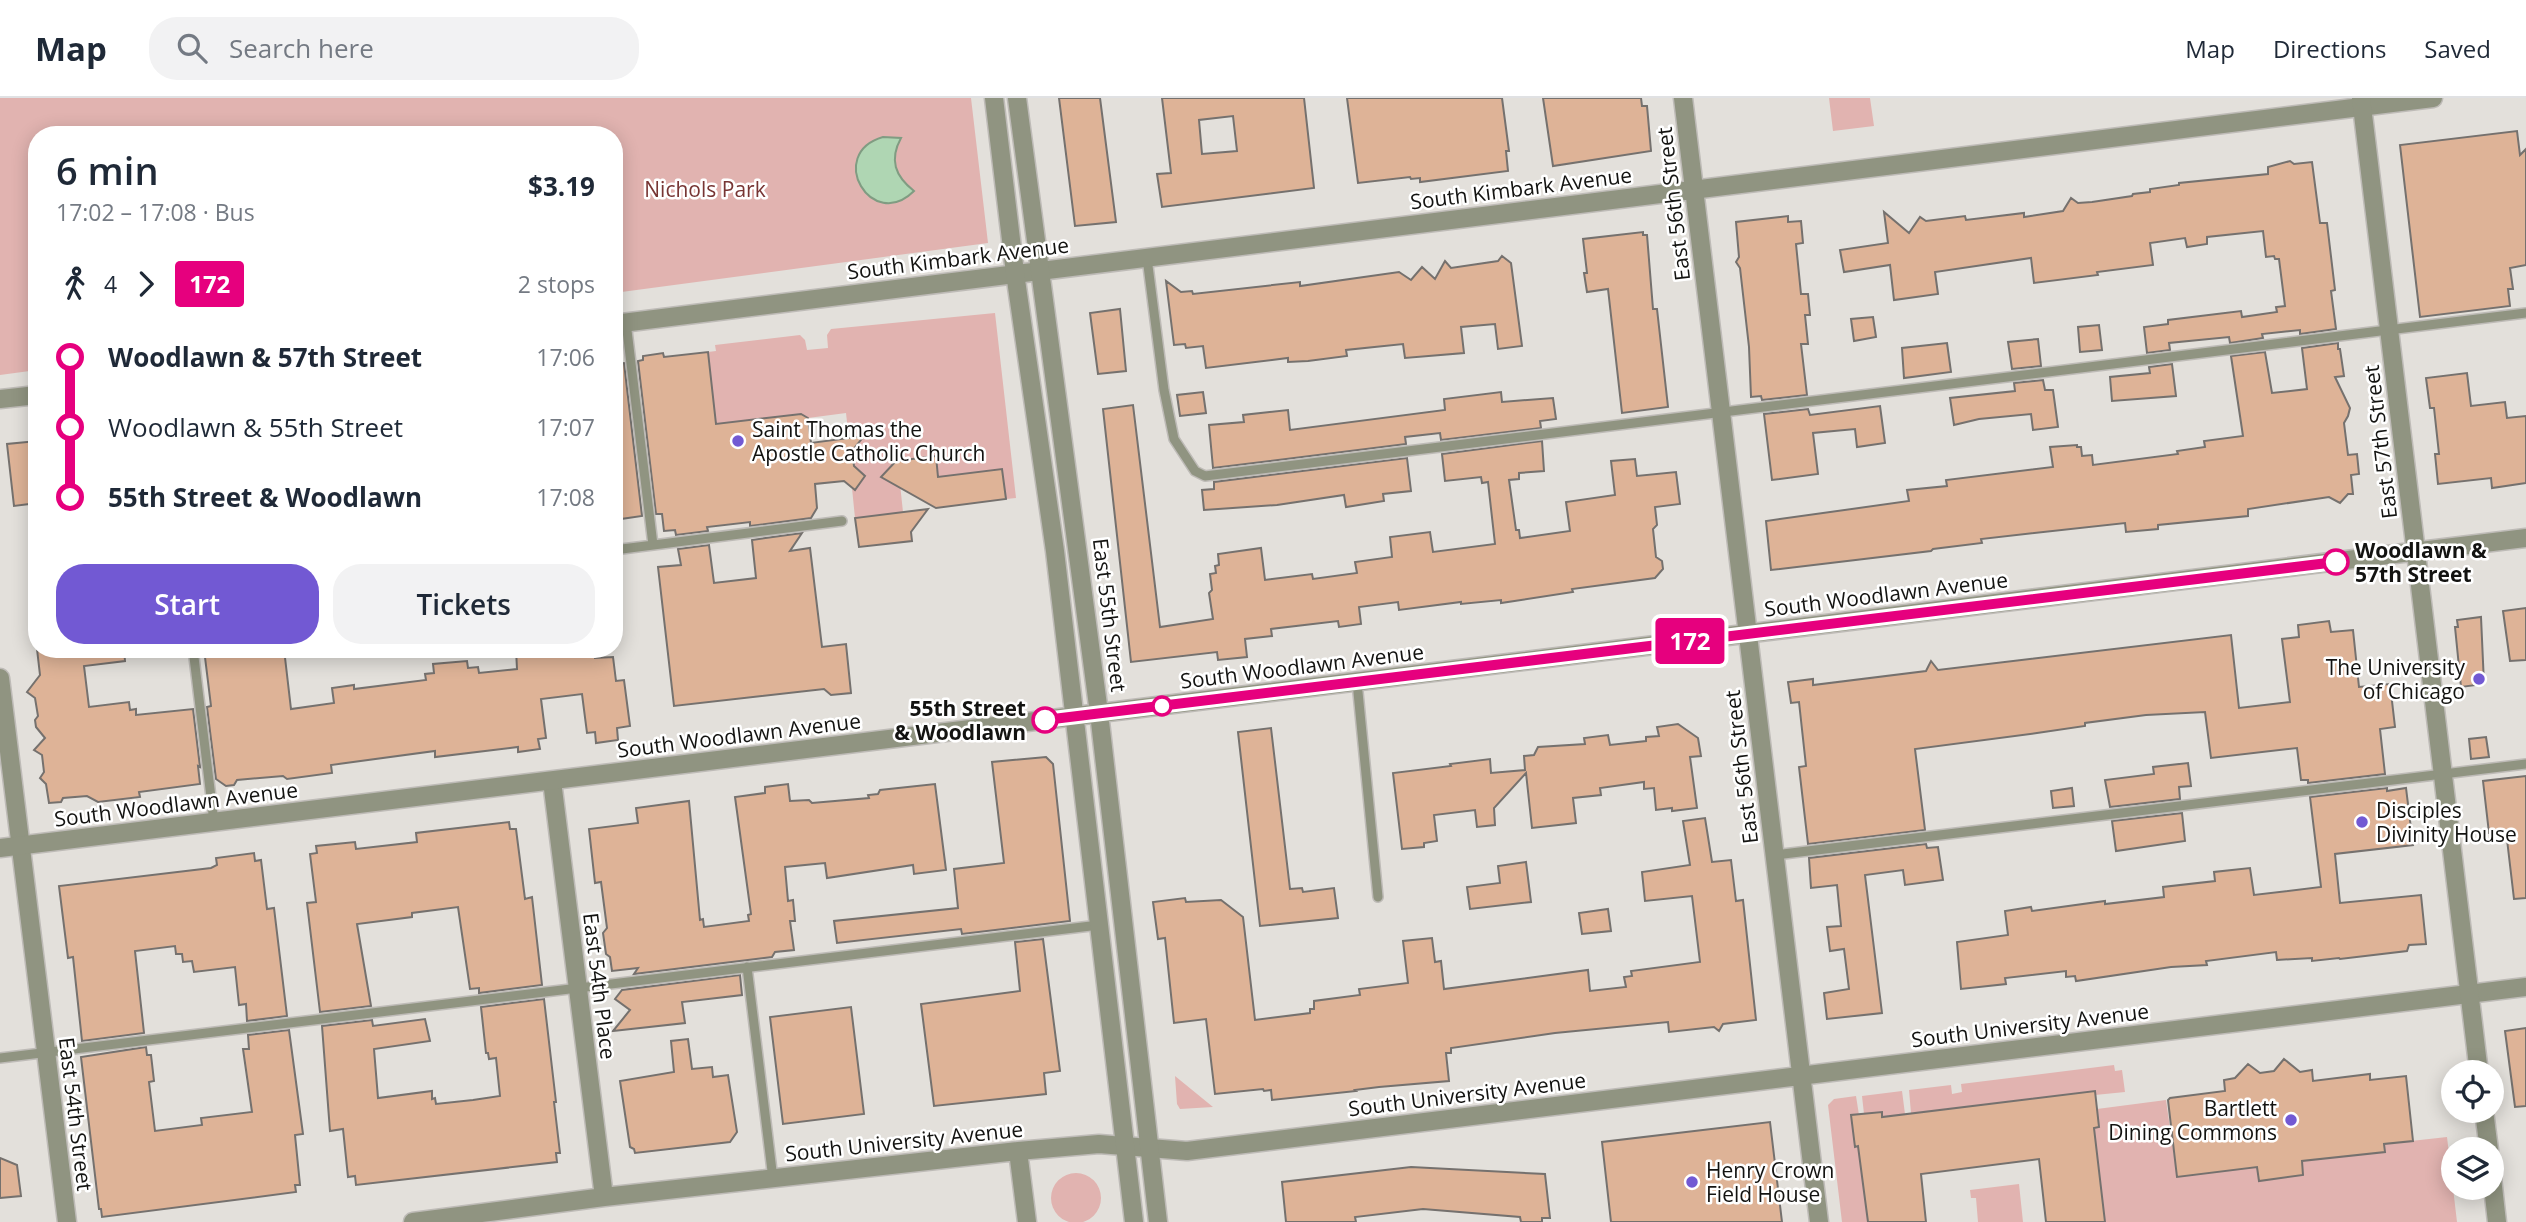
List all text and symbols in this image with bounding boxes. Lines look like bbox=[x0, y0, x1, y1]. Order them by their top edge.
search box bbox=[149, 17, 639, 80]
text: Map bbox=[35, 26, 107, 71]
icon: search bbox=[173, 29, 211, 67]
text: Search here bbox=[229, 30, 374, 66]
text: Map bbox=[2185, 32, 2235, 65]
text: Directions bbox=[2273, 32, 2386, 65]
text: Saved bbox=[2424, 32, 2491, 65]
street label: East 56th Street bbox=[1650, 125, 1696, 283]
text: 6 min bbox=[56, 144, 159, 196]
street label: South Kimbark Avenue bbox=[1409, 161, 1633, 215]
text: $3.19 bbox=[528, 168, 595, 204]
park label: Nichols Park bbox=[644, 175, 766, 203]
text: 17:02 – 17:08 · Bus bbox=[56, 196, 255, 228]
street label: South Kimbark Avenue bbox=[846, 231, 1070, 285]
icon: walk bbox=[56, 265, 94, 303]
icon: forward bbox=[127, 265, 165, 303]
text: 172 bbox=[189, 267, 230, 300]
text: 4 bbox=[104, 268, 117, 300]
text: 2 stops bbox=[518, 268, 595, 300]
text: Woodlawn & 57th Street bbox=[108, 339, 422, 375]
text: 17:06 bbox=[536, 341, 595, 373]
street label: East 57th Street bbox=[2357, 363, 2403, 521]
text: Woodlawn & 55th Street bbox=[108, 409, 403, 445]
text: 17:07 bbox=[536, 411, 595, 443]
place label: Saint Thomas the Apostle Catholic Church bbox=[752, 415, 985, 467]
marker: Saint Thomas the Apostle Catholic Church bbox=[730, 433, 746, 449]
text: 55th Street & Woodlawn bbox=[108, 479, 422, 515]
text: 17:08 bbox=[536, 481, 595, 513]
street label: East 55th Street bbox=[1087, 536, 1133, 694]
place label: Woodlawn & 57th Street bbox=[2355, 536, 2487, 588]
marker: Woodlawn & 57th Street bbox=[2323, 549, 2349, 575]
button: Start bbox=[56, 564, 319, 644]
button: Tickets bbox=[333, 564, 595, 644]
street label: South Woodlawn Avenue bbox=[1763, 565, 2009, 623]
line badge: 172 bbox=[1650, 618, 1730, 664]
text: 172 bbox=[1669, 624, 1711, 657]
street label: South Woodlawn Avenue bbox=[1179, 637, 1425, 695]
place label: The University of Chicago bbox=[2326, 653, 2465, 705]
marker: The University of Chicago bbox=[2471, 671, 2487, 687]
street label: East 56th Street bbox=[1718, 688, 1764, 846]
place label: 55th Street & Woodlawn bbox=[894, 694, 1026, 746]
unlabelled marker bbox=[1152, 696, 1172, 716]
street label: South Woodlawn Avenue bbox=[616, 706, 862, 764]
marker: 55th Street & Woodlawn bbox=[1032, 707, 1058, 733]
street label: South Woodlawn Avenue bbox=[53, 775, 299, 833]
place label: Disciples Divinity House bbox=[2376, 796, 2517, 848]
marker: Disciples Divinity House bbox=[2354, 814, 2370, 830]
street label: East 54th Place bbox=[577, 911, 623, 1061]
street label: South University Avenue bbox=[1910, 997, 2150, 1053]
street label: East 54th Street bbox=[53, 1035, 99, 1193]
map controls bbox=[2441, 1060, 2504, 1200]
button: locate bbox=[2441, 1060, 2504, 1123]
street label: South University Avenue bbox=[1347, 1066, 1587, 1122]
place label: Bartlett Dining Commons bbox=[2108, 1094, 2277, 1146]
marker: Bartlett Dining Commons bbox=[2283, 1112, 2299, 1128]
street label: South University Avenue bbox=[784, 1115, 1024, 1167]
button: layers bbox=[2441, 1137, 2504, 1200]
place label: Henry Crown Field House bbox=[1706, 1156, 1834, 1208]
marker: Henry Crown Field House bbox=[1684, 1174, 1700, 1190]

